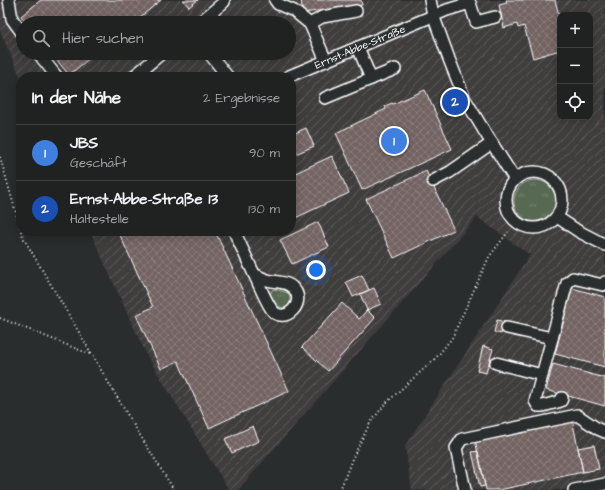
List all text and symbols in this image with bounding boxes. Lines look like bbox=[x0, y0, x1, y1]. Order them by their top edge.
map controls bbox=[557, 12, 593, 120]
button: + bbox=[557, 12, 593, 48]
search box bbox=[16, 16, 296, 60]
street label: Ernst-Abbe-Straße bbox=[312, 21, 408, 73]
icon: search bbox=[30, 27, 52, 49]
text: Hier suchen bbox=[62, 28, 143, 49]
button: − bbox=[557, 48, 593, 84]
button: locate bbox=[557, 84, 593, 120]
text: In der Nähe bbox=[32, 86, 121, 110]
pin: 2 bbox=[442, 87, 468, 117]
text: 2 Ergebnisse bbox=[203, 89, 280, 107]
pin: 1 bbox=[381, 126, 407, 156]
text: JBS bbox=[70, 133, 98, 154]
text: 1 bbox=[44, 144, 46, 162]
text: 90 m bbox=[249, 144, 280, 162]
text: Geschäft bbox=[70, 154, 127, 172]
text: Ernst-Abbe-Straße 13 bbox=[70, 189, 218, 210]
text: 2 bbox=[41, 200, 49, 218]
text: 130 m bbox=[248, 200, 280, 218]
text: Haltestelle bbox=[70, 210, 129, 228]
your location bbox=[306, 260, 326, 280]

